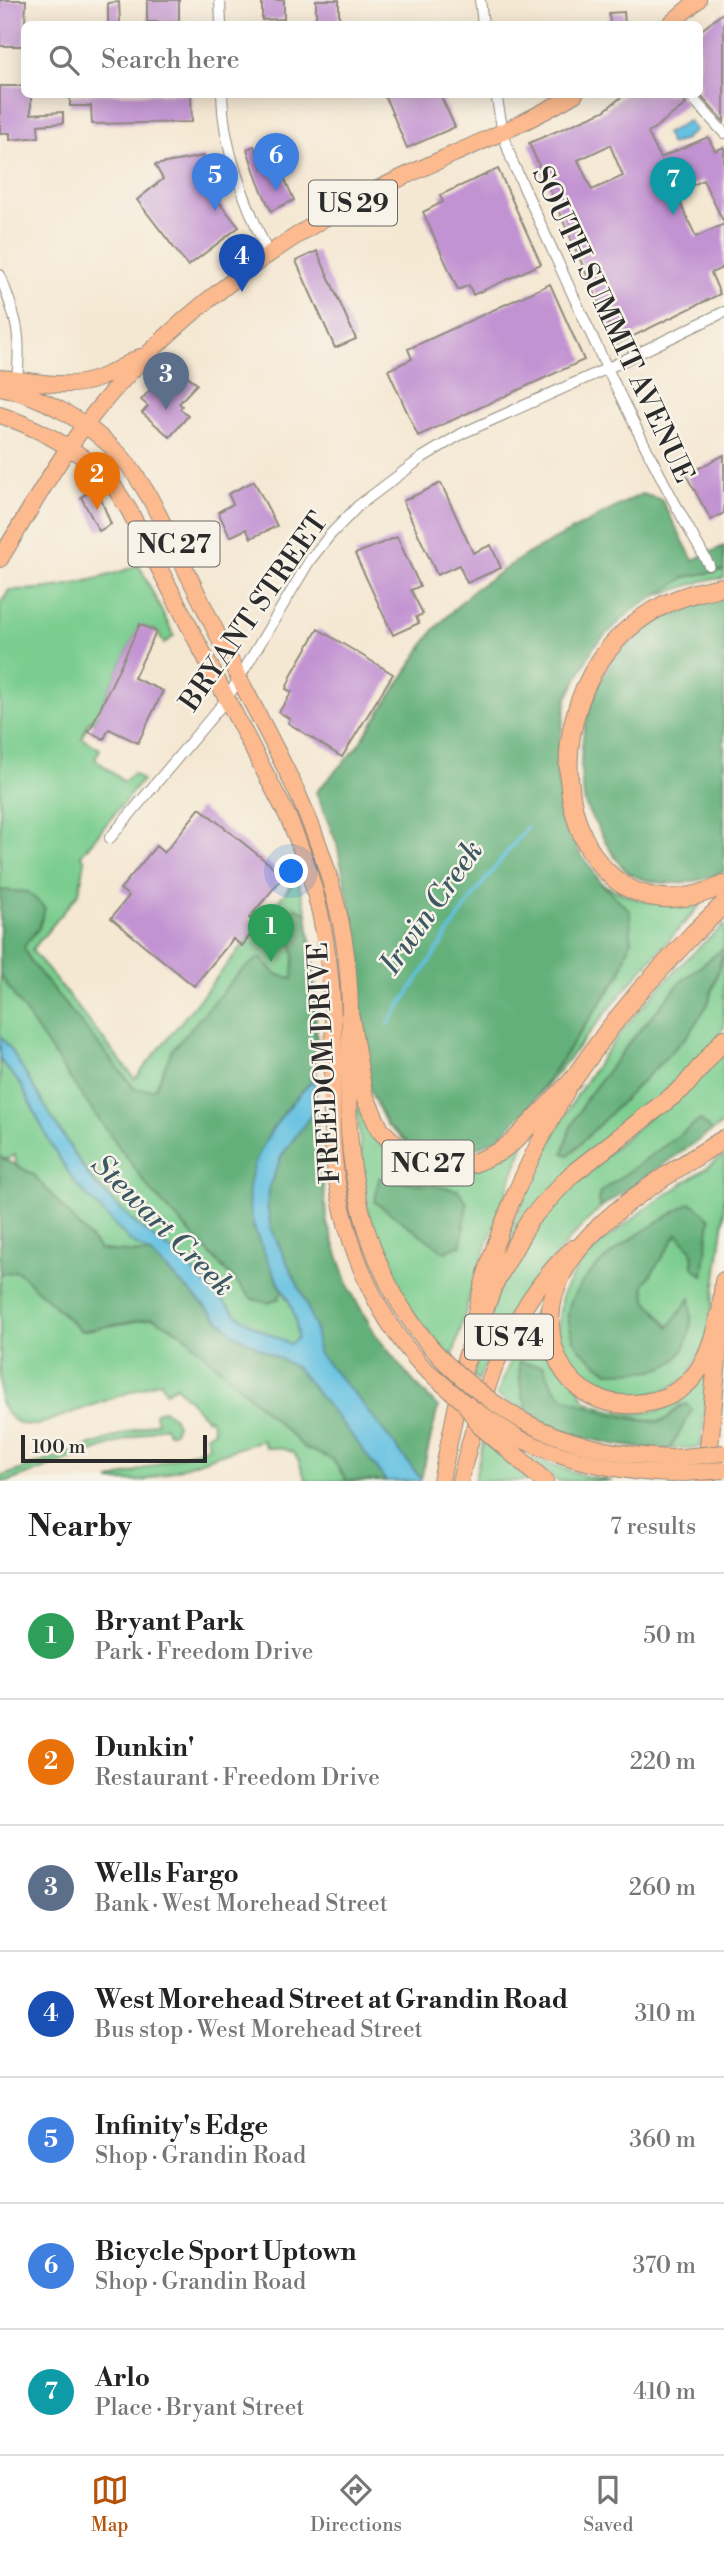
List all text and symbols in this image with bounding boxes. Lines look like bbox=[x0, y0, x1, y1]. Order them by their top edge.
search box bbox=[21, 21, 703, 98]
icon: search bbox=[45, 41, 83, 79]
text: Search here bbox=[101, 44, 240, 76]
pin: 6 bbox=[253, 133, 299, 191]
pin: 5 bbox=[192, 153, 238, 211]
pin: 7 bbox=[650, 157, 696, 215]
street label: SOUTH SUMMIT AVENUE bbox=[524, 161, 701, 488]
road number: US 29 bbox=[309, 180, 397, 226]
pin: 4 bbox=[219, 234, 265, 292]
pin: 3 bbox=[143, 352, 189, 410]
pin: 2 bbox=[74, 452, 120, 510]
street label: BRYANT STREET bbox=[172, 506, 336, 719]
road number: NC 27 bbox=[128, 522, 220, 566]
water label: Irwin Creek bbox=[371, 833, 492, 983]
your location bbox=[274, 854, 308, 888]
pin: 1 bbox=[248, 904, 294, 962]
street label: FREEDOM DRIVE bbox=[301, 941, 348, 1185]
road number: NC 27 bbox=[382, 1140, 474, 1186]
water label: Stewart Creek bbox=[83, 1146, 242, 1305]
road number: US 74 bbox=[465, 1314, 553, 1360]
scale bar bbox=[21, 1432, 206, 1464]
text: 100 m bbox=[32, 1435, 85, 1459]
text: Nearby bbox=[28, 1508, 132, 1546]
text: 7 results bbox=[610, 1513, 696, 1541]
text: Bryant Park bbox=[95, 1606, 245, 1638]
text: 1 bbox=[45, 1622, 57, 1650]
text: 50 m bbox=[643, 1622, 696, 1650]
text: Park · Freedom Drive bbox=[95, 1638, 313, 1666]
text: Dunkin' bbox=[95, 1732, 194, 1764]
text: 2 bbox=[44, 1748, 58, 1776]
text: 220 m bbox=[630, 1748, 696, 1776]
text: Restaurant · Freedom Drive bbox=[95, 1764, 380, 1792]
text: Wells Fargo bbox=[95, 1858, 239, 1890]
text: 3 bbox=[44, 1874, 58, 1902]
text: 260 m bbox=[629, 1874, 696, 1902]
text: Bank · West Morehead Street bbox=[95, 1890, 388, 1918]
text: West Morehead Street at Grandin Road bbox=[95, 1984, 568, 2016]
text: 4 bbox=[43, 2000, 59, 2028]
text: 310 m bbox=[635, 2000, 696, 2028]
text: Bus stop · West Morehead Street bbox=[95, 2016, 423, 2044]
text: Infinity's Edge bbox=[95, 2110, 268, 2142]
text: 5 bbox=[44, 2126, 58, 2154]
text: 360 m bbox=[629, 2126, 696, 2154]
text: Shop · Grandin Road bbox=[95, 2142, 306, 2170]
text: Bicycle Sport Uptown bbox=[95, 2236, 357, 2268]
text: 6 bbox=[44, 2252, 58, 2280]
text: 370 m bbox=[633, 2252, 696, 2280]
text: Shop · Grandin Road bbox=[95, 2268, 306, 2296]
text: Arlo bbox=[95, 2362, 150, 2394]
text: 7 bbox=[44, 2378, 58, 2406]
text: 410 m bbox=[633, 2378, 696, 2406]
text: Place · Bryant Street bbox=[95, 2394, 304, 2422]
tab: Map bbox=[91, 2471, 129, 2537]
tab: Directions bbox=[310, 2471, 402, 2537]
tab: Saved bbox=[583, 2471, 633, 2537]

